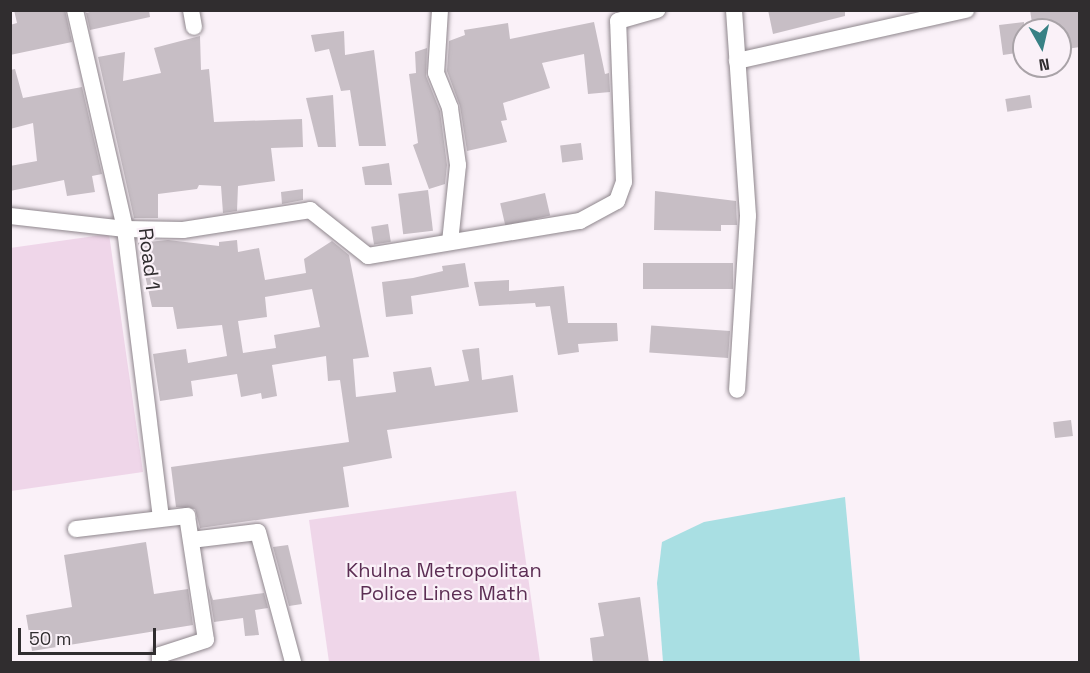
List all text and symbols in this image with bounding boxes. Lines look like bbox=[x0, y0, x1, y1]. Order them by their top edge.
north arrow bbox=[1012, 18, 1072, 78]
text: N bbox=[1038, 53, 1051, 75]
street label: Road 1 bbox=[133, 226, 165, 292]
park label: Khulna Metropolitan Police Lines Math bbox=[346, 559, 542, 606]
scale bar bbox=[21, 616, 159, 654]
text: 50 m bbox=[29, 627, 71, 650]

